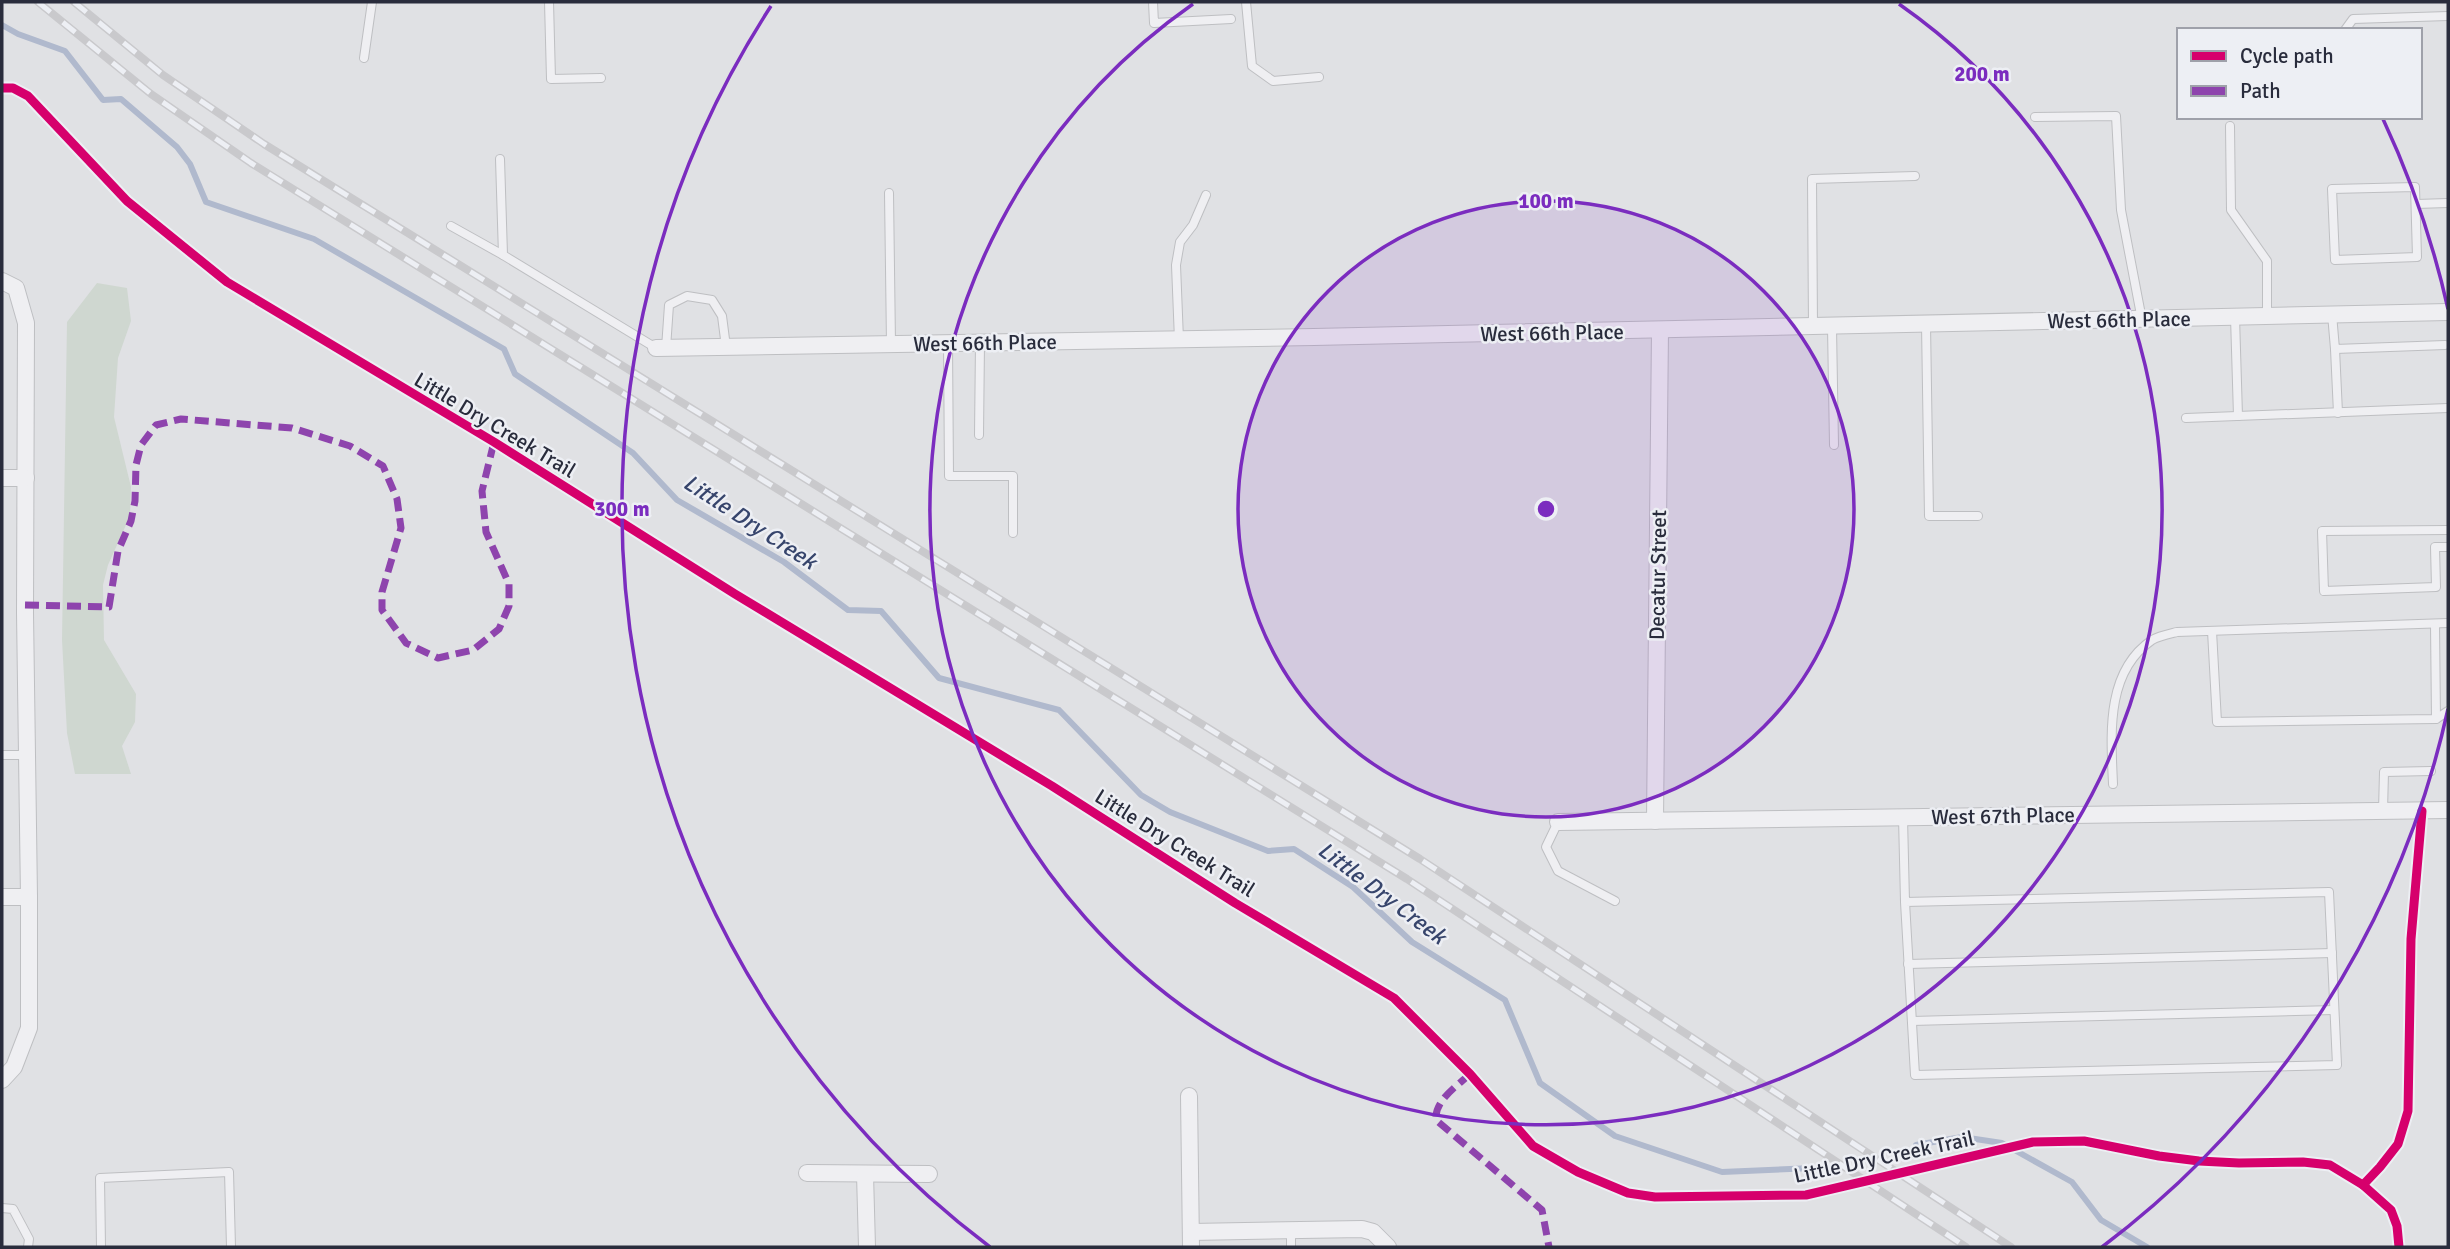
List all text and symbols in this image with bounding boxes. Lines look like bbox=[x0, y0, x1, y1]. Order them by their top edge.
legend bbox=[2177, 28, 2422, 119]
text: Cycle path bbox=[2240, 43, 2334, 69]
text: 200 m bbox=[1954, 61, 2010, 87]
text: Path bbox=[2240, 78, 2281, 104]
text: 100 m bbox=[1518, 188, 1574, 214]
street label: West 66th Place bbox=[2047, 306, 2191, 334]
street label: West 66th Place bbox=[1480, 319, 1624, 347]
street label: West 66th Place bbox=[913, 329, 1057, 357]
street label: Little Dry Creek Trail bbox=[409, 366, 581, 484]
water label: Little Dry Creek bbox=[678, 468, 824, 577]
text: 300 m bbox=[594, 496, 650, 522]
centre of rings bbox=[1534, 497, 1558, 521]
street label: Decatur Street bbox=[1644, 510, 1672, 640]
street label: Little Dry Creek Trail bbox=[1090, 783, 1260, 903]
street label: West 67th Place bbox=[1931, 802, 2075, 830]
water label: Little Dry Creek bbox=[1312, 835, 1454, 952]
street label: Little Dry Creek Trail bbox=[1791, 1125, 1977, 1189]

